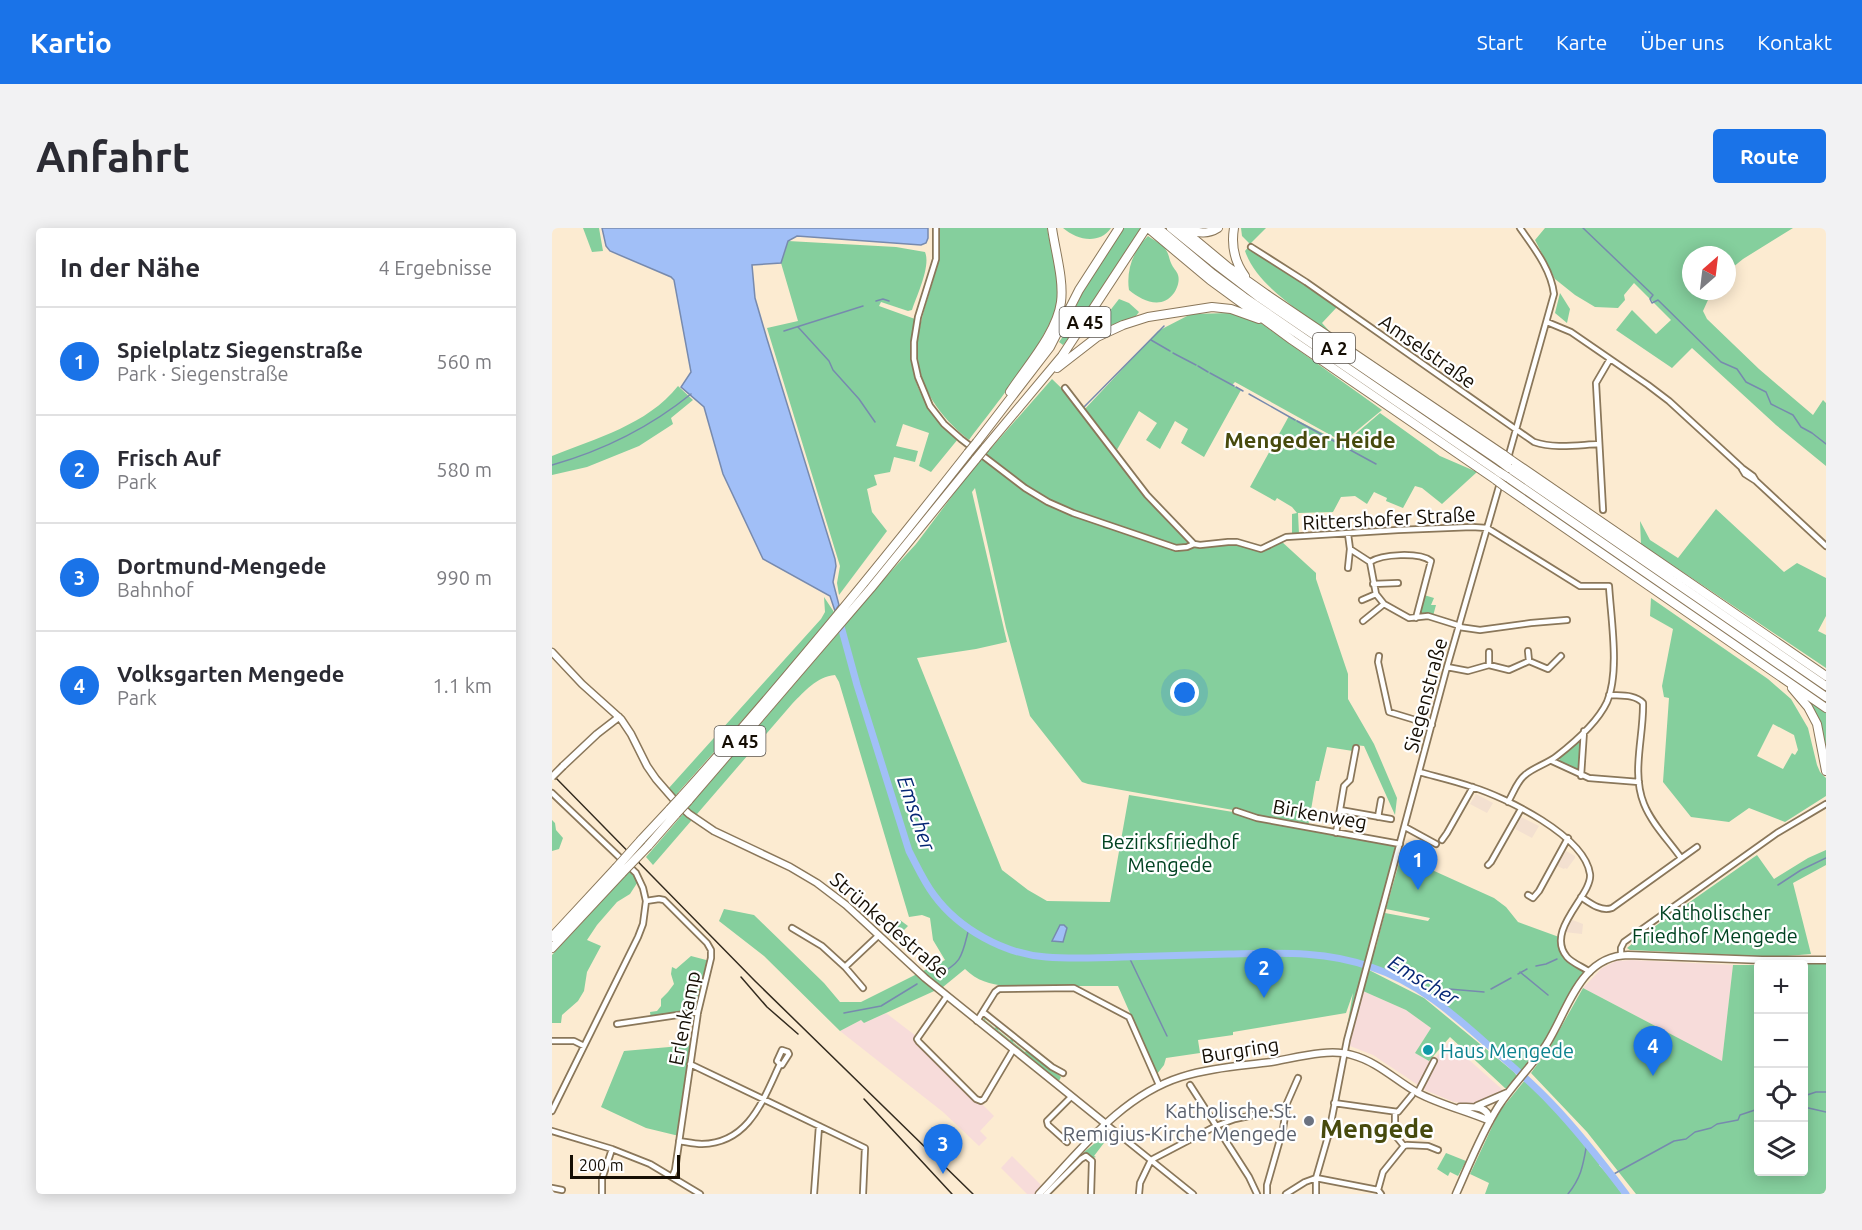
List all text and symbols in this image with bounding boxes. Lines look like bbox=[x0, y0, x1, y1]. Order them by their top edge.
text: Kartio bbox=[30, 27, 112, 58]
text: Start bbox=[1477, 30, 1523, 54]
text: Karte bbox=[1556, 30, 1607, 54]
text: Über uns bbox=[1640, 30, 1724, 54]
text: Kontakt bbox=[1757, 30, 1832, 54]
button: Route bbox=[1713, 129, 1826, 183]
text: Anfahrt bbox=[36, 133, 190, 180]
north arrow bbox=[1682, 246, 1736, 300]
text: In der Nähe bbox=[60, 253, 200, 282]
text: 4 Ergebnisse bbox=[378, 256, 492, 279]
road number: A 45 bbox=[1060, 307, 1110, 337]
street label: Amselstraße bbox=[1375, 309, 1481, 393]
road number: A 2 bbox=[1313, 333, 1355, 363]
text: Spielplatz Siegenstraße bbox=[117, 337, 363, 362]
text: 1 bbox=[74, 350, 85, 373]
text: 560 m bbox=[436, 350, 492, 373]
text: Park · Siegenstraße bbox=[117, 362, 289, 385]
district label: Mengeder Heide bbox=[1224, 427, 1396, 452]
text: Frisch Auf bbox=[117, 445, 221, 470]
text: 2 bbox=[74, 458, 85, 481]
text: 580 m bbox=[436, 458, 492, 481]
text: Park bbox=[117, 470, 157, 493]
street label: Rittershofer Straße bbox=[1302, 502, 1476, 534]
text: Dortmund-Mengede bbox=[117, 553, 327, 578]
text: 3 bbox=[74, 566, 85, 589]
text: 990 m bbox=[436, 566, 492, 589]
text: Bahnhof bbox=[117, 578, 194, 601]
street label: Siegenstraße bbox=[1399, 635, 1451, 755]
text: Volksgarten Mengede bbox=[117, 661, 344, 686]
text: 4 bbox=[74, 674, 85, 697]
text: 1.1 km bbox=[433, 674, 492, 697]
your location bbox=[1170, 678, 1199, 707]
text: Park bbox=[117, 686, 157, 709]
road number: A 45 bbox=[714, 726, 765, 756]
water label: Emscher bbox=[893, 772, 941, 855]
street label: Birkenweg bbox=[1271, 794, 1369, 834]
park label: Bezirksfriedhof Mengede bbox=[1101, 830, 1239, 876]
pin: 1 bbox=[1398, 840, 1438, 890]
street label: Strünkedestraße bbox=[826, 867, 954, 983]
park label: Katholischer Friedhof Mengede bbox=[1632, 901, 1798, 947]
pin: 2 bbox=[1244, 948, 1284, 998]
water label: Emscher bbox=[1385, 950, 1464, 1011]
map controls bbox=[1754, 960, 1808, 1176]
button: + bbox=[1754, 960, 1808, 1014]
street label: Erlenkamp bbox=[664, 969, 704, 1067]
button: − bbox=[1754, 1014, 1808, 1068]
pin: 4 bbox=[1634, 1026, 1672, 1076]
street label: Burgring bbox=[1199, 1032, 1281, 1068]
place label: Haus Mengede bbox=[1440, 1039, 1574, 1062]
marker: Haus Mengede bbox=[1421, 1043, 1435, 1057]
button: locate bbox=[1754, 1068, 1808, 1122]
place label: Katholische St. Remigius-Kirche Mengede bbox=[1063, 1099, 1297, 1145]
marker: Katholische St. Remigius-Kirche Mengede bbox=[1302, 1114, 1316, 1128]
district label: Mengede bbox=[1320, 1114, 1434, 1143]
button: layers bbox=[1754, 1122, 1808, 1176]
pin: 3 bbox=[924, 1124, 962, 1174]
scale bar bbox=[570, 1152, 680, 1180]
text: 200 m bbox=[579, 1156, 624, 1174]

